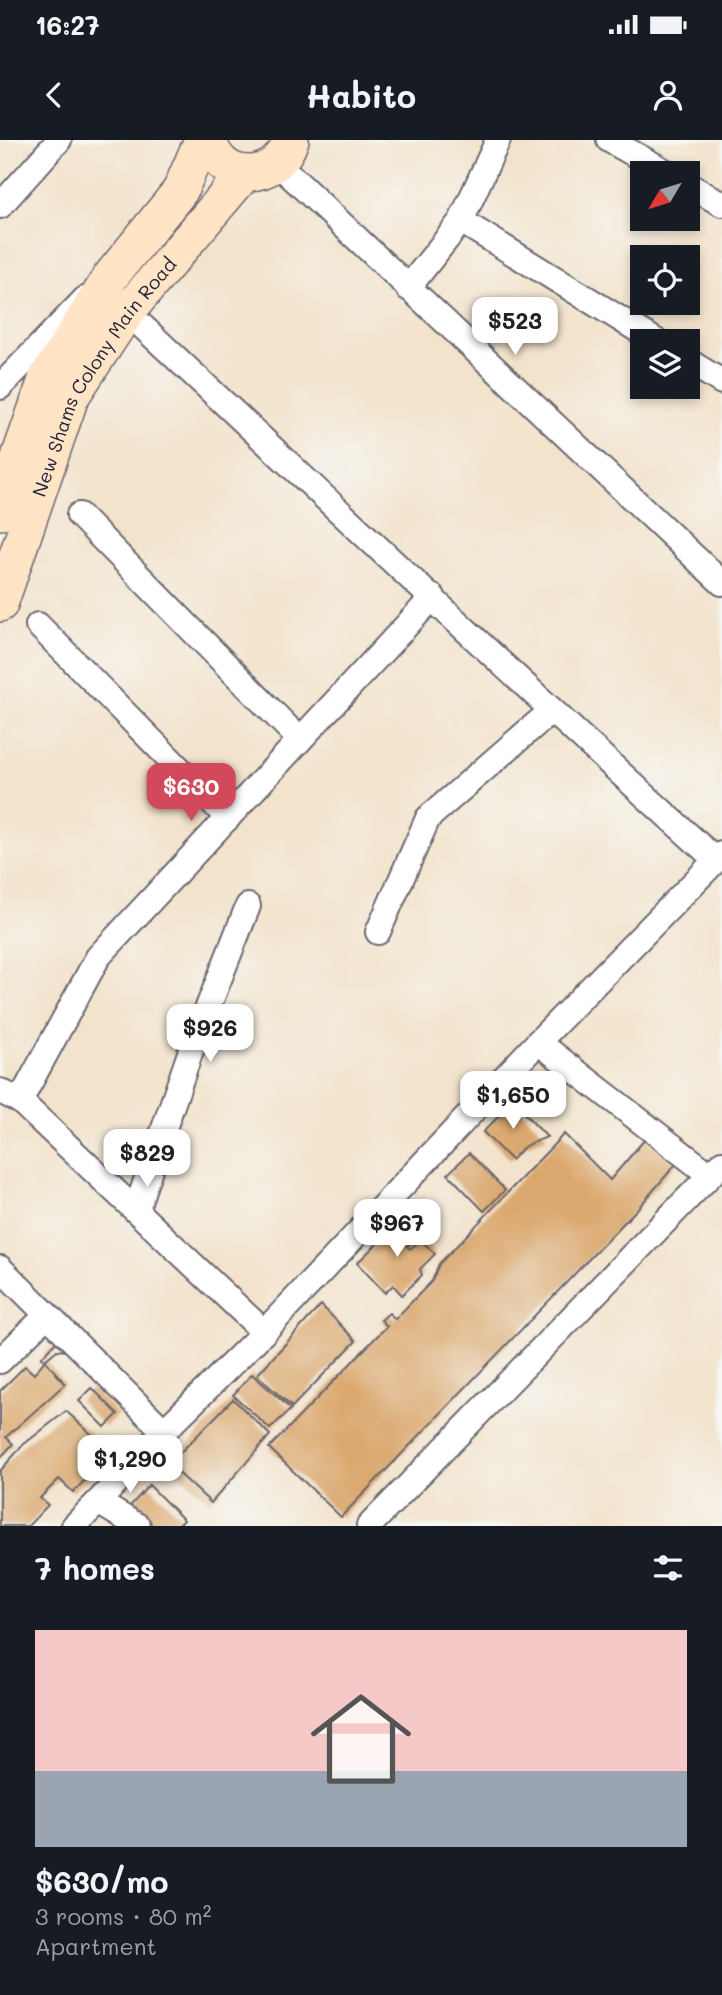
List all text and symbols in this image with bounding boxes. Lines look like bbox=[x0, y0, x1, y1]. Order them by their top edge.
text: 16:27 bbox=[35, 8, 100, 42]
text: Habito bbox=[306, 74, 416, 116]
icon: back bbox=[35, 76, 73, 114]
icon: person bbox=[649, 76, 687, 114]
north arrow bbox=[630, 161, 700, 231]
map controls bbox=[630, 161, 700, 399]
button: locate bbox=[630, 245, 700, 315]
street label: New Shams Colony Main Road bbox=[25, 252, 181, 500]
pin: $523 bbox=[474, 298, 556, 357]
text: $523 bbox=[488, 305, 542, 335]
button: layers bbox=[630, 329, 700, 399]
pin: $630 bbox=[150, 764, 232, 823]
text: $630 bbox=[163, 771, 219, 801]
pin: $926 bbox=[169, 1004, 251, 1064]
text: $926 bbox=[183, 1012, 237, 1042]
pin: $1,650 bbox=[456, 1072, 570, 1131]
text: $1,650 bbox=[476, 1079, 550, 1109]
pin: $829 bbox=[106, 1130, 188, 1189]
text: $829 bbox=[119, 1137, 175, 1167]
pin: $967 bbox=[356, 1200, 438, 1259]
text: $967 bbox=[370, 1207, 424, 1237]
pin: $1,290 bbox=[73, 1436, 187, 1495]
text: $1,290 bbox=[94, 1443, 166, 1473]
text: 7 homes bbox=[35, 1548, 155, 1588]
icon: filters bbox=[649, 1549, 687, 1587]
icon: home bbox=[298, 1676, 424, 1802]
text: $630/mo bbox=[35, 1861, 169, 1901]
text: 3 rooms · 80 m² bbox=[35, 1901, 211, 1931]
text: Apartment bbox=[35, 1931, 157, 1961]

